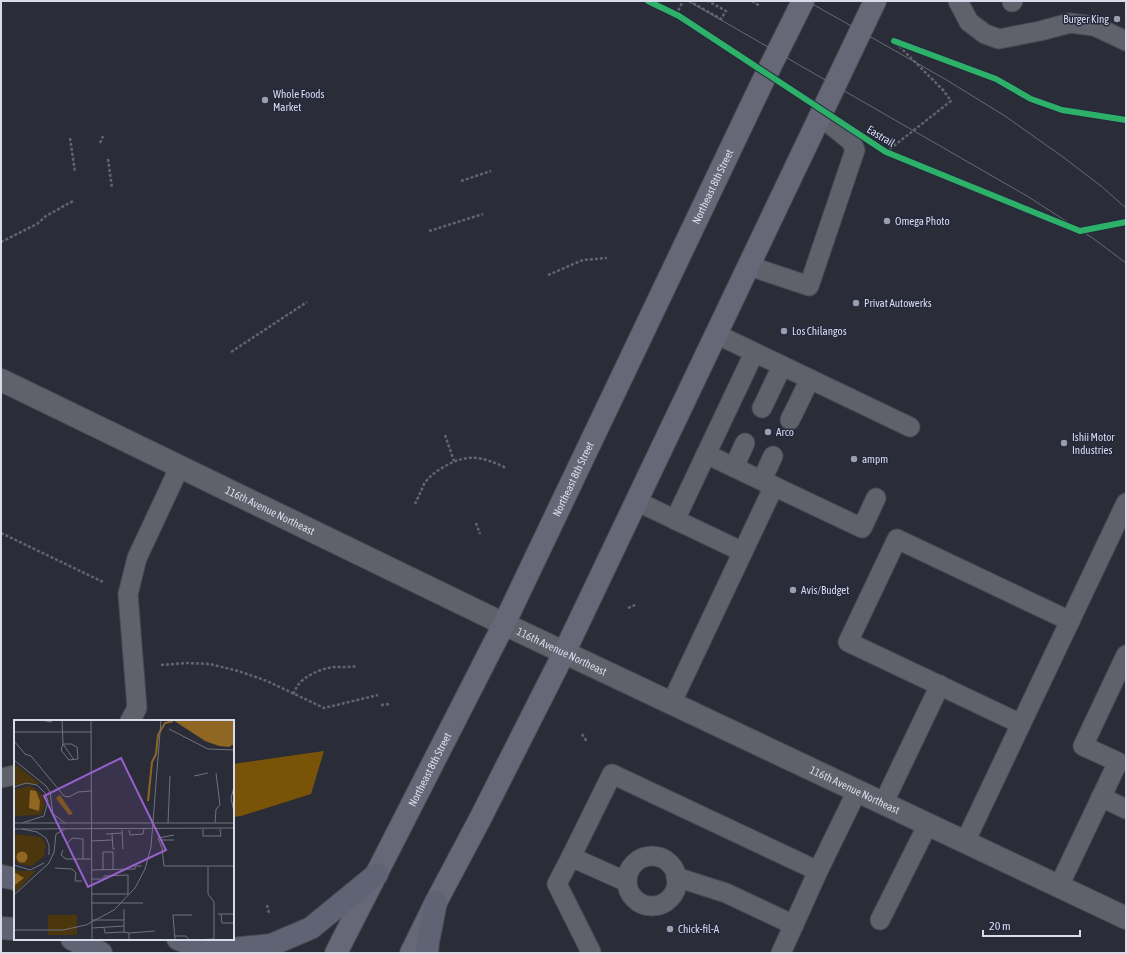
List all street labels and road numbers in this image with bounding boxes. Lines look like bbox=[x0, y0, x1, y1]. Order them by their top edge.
street label: Eastrail bbox=[865, 123, 897, 149]
street label: Northeast 8th Street bbox=[690, 147, 735, 226]
street label: Northeast 8th Street bbox=[550, 440, 596, 518]
street label: 116th Avenue Northeast bbox=[223, 484, 317, 537]
street label: 116th Avenue Northeast bbox=[515, 625, 609, 678]
street label: Northeast 8th Street bbox=[406, 731, 454, 809]
street label: 116th Avenue Northeast bbox=[808, 763, 902, 816]

